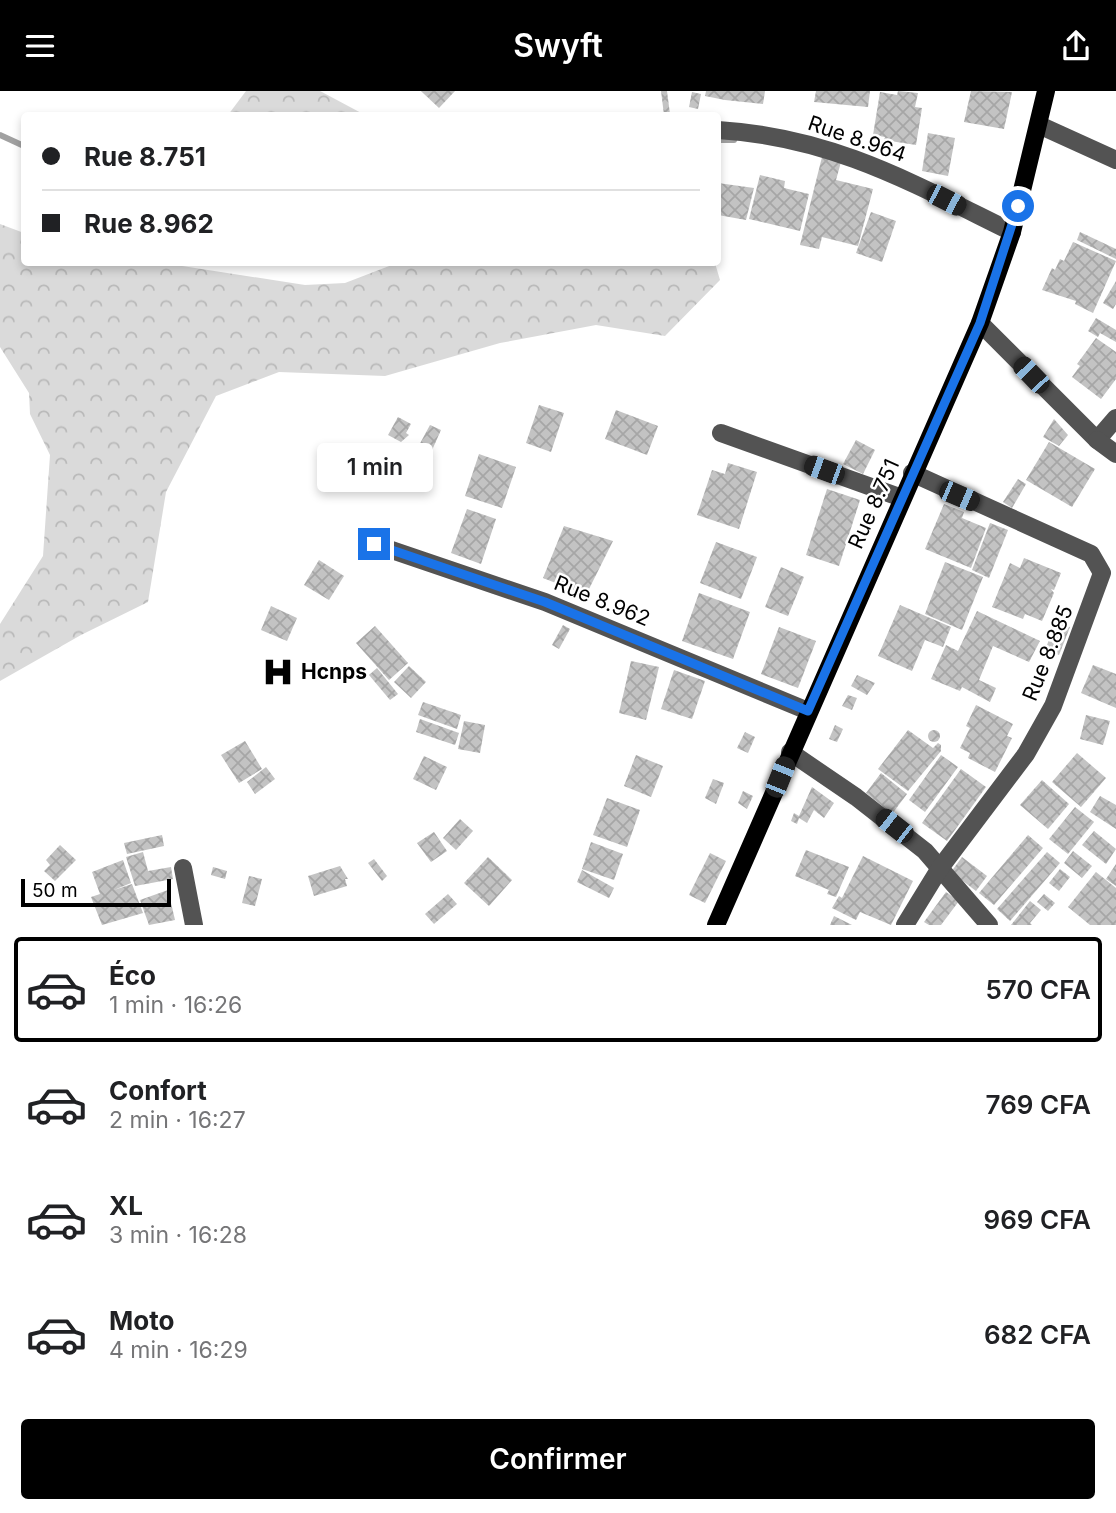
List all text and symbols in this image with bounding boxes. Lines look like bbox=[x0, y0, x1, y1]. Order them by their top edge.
text: Swyft bbox=[513, 26, 603, 65]
icon: menu bbox=[21, 27, 59, 65]
icon: share bbox=[1057, 27, 1095, 65]
street label: Rue 8.964 bbox=[805, 110, 910, 167]
text: Rue 8.751 bbox=[84, 141, 206, 172]
car bbox=[923, 181, 970, 219]
route start bbox=[1002, 190, 1034, 222]
text: Rue 8.962 bbox=[84, 208, 214, 239]
car bbox=[1009, 353, 1054, 397]
callout: 1 min bbox=[316, 442, 432, 491]
text: 1 min bbox=[347, 453, 403, 481]
car bbox=[801, 453, 848, 487]
street label: Rue 8.751 bbox=[843, 455, 904, 552]
car bbox=[936, 478, 983, 514]
route end bbox=[358, 528, 390, 560]
street label: Rue 8.962 bbox=[551, 570, 654, 631]
street label: Rue 8.885 bbox=[1017, 601, 1078, 704]
hospital icon: Hcnps bbox=[261, 655, 295, 689]
place label: Hcnps bbox=[301, 659, 367, 684]
car bbox=[763, 754, 798, 800]
car bbox=[871, 805, 918, 847]
scale bar bbox=[21, 876, 172, 908]
text: 50 m bbox=[32, 879, 78, 902]
icon: car bbox=[25, 958, 88, 1021]
text: Éco bbox=[109, 960, 156, 991]
text: 570 CFA bbox=[985, 974, 1091, 1005]
text: 1 min · 16:26 bbox=[109, 991, 242, 1019]
icon: car bbox=[25, 1073, 88, 1136]
text: Confort bbox=[109, 1075, 207, 1106]
text: 769 CFA bbox=[986, 1089, 1091, 1120]
text: 2 min · 16:27 bbox=[109, 1106, 246, 1134]
icon: car bbox=[25, 1188, 88, 1251]
text: XL bbox=[109, 1190, 143, 1221]
text: 969 CFA bbox=[984, 1204, 1091, 1235]
text: 3 min · 16:28 bbox=[109, 1221, 247, 1249]
icon: car bbox=[25, 1303, 88, 1366]
text: Moto bbox=[109, 1305, 174, 1336]
text: 682 CFA bbox=[984, 1319, 1091, 1350]
text: 4 min · 16:29 bbox=[109, 1336, 248, 1364]
button: Confirmer bbox=[21, 1419, 1095, 1499]

